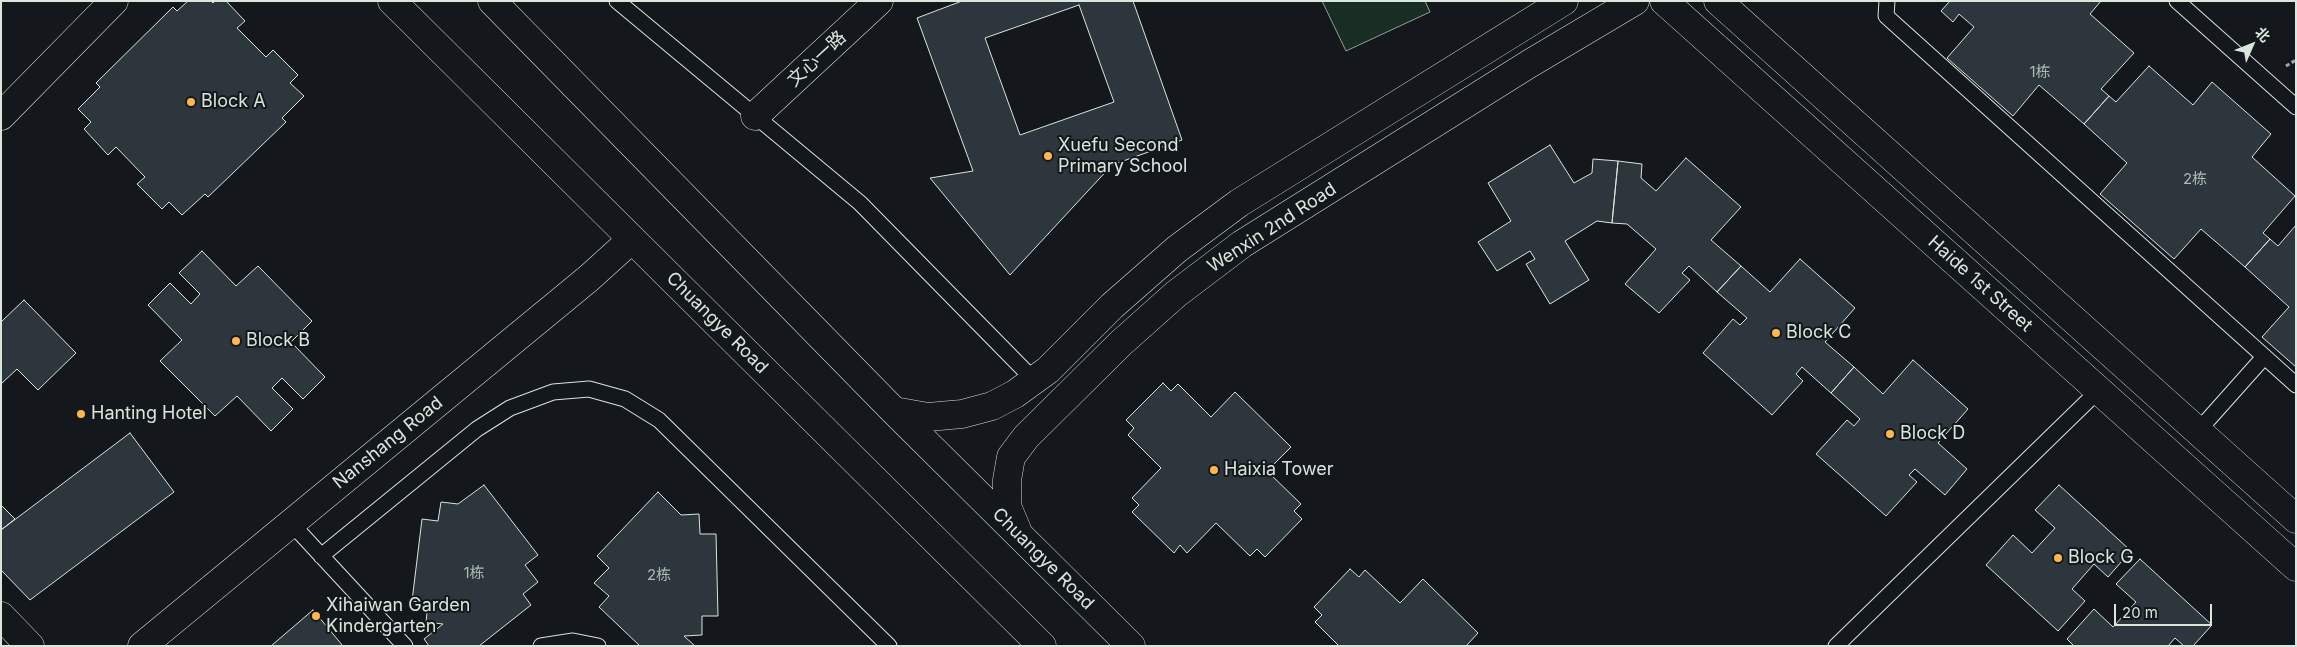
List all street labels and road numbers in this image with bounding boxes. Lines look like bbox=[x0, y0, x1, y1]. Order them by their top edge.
street label: 文心一路 bbox=[783, 27, 851, 91]
street label: Wenxin 2nd Road bbox=[1204, 178, 1340, 278]
street label: Haide 1st Street bbox=[1923, 231, 2037, 337]
street label: Chuangye Road bbox=[662, 268, 772, 378]
street label: Nanshang Road bbox=[329, 392, 447, 494]
street label: Chuangye Road bbox=[988, 504, 1098, 614]

